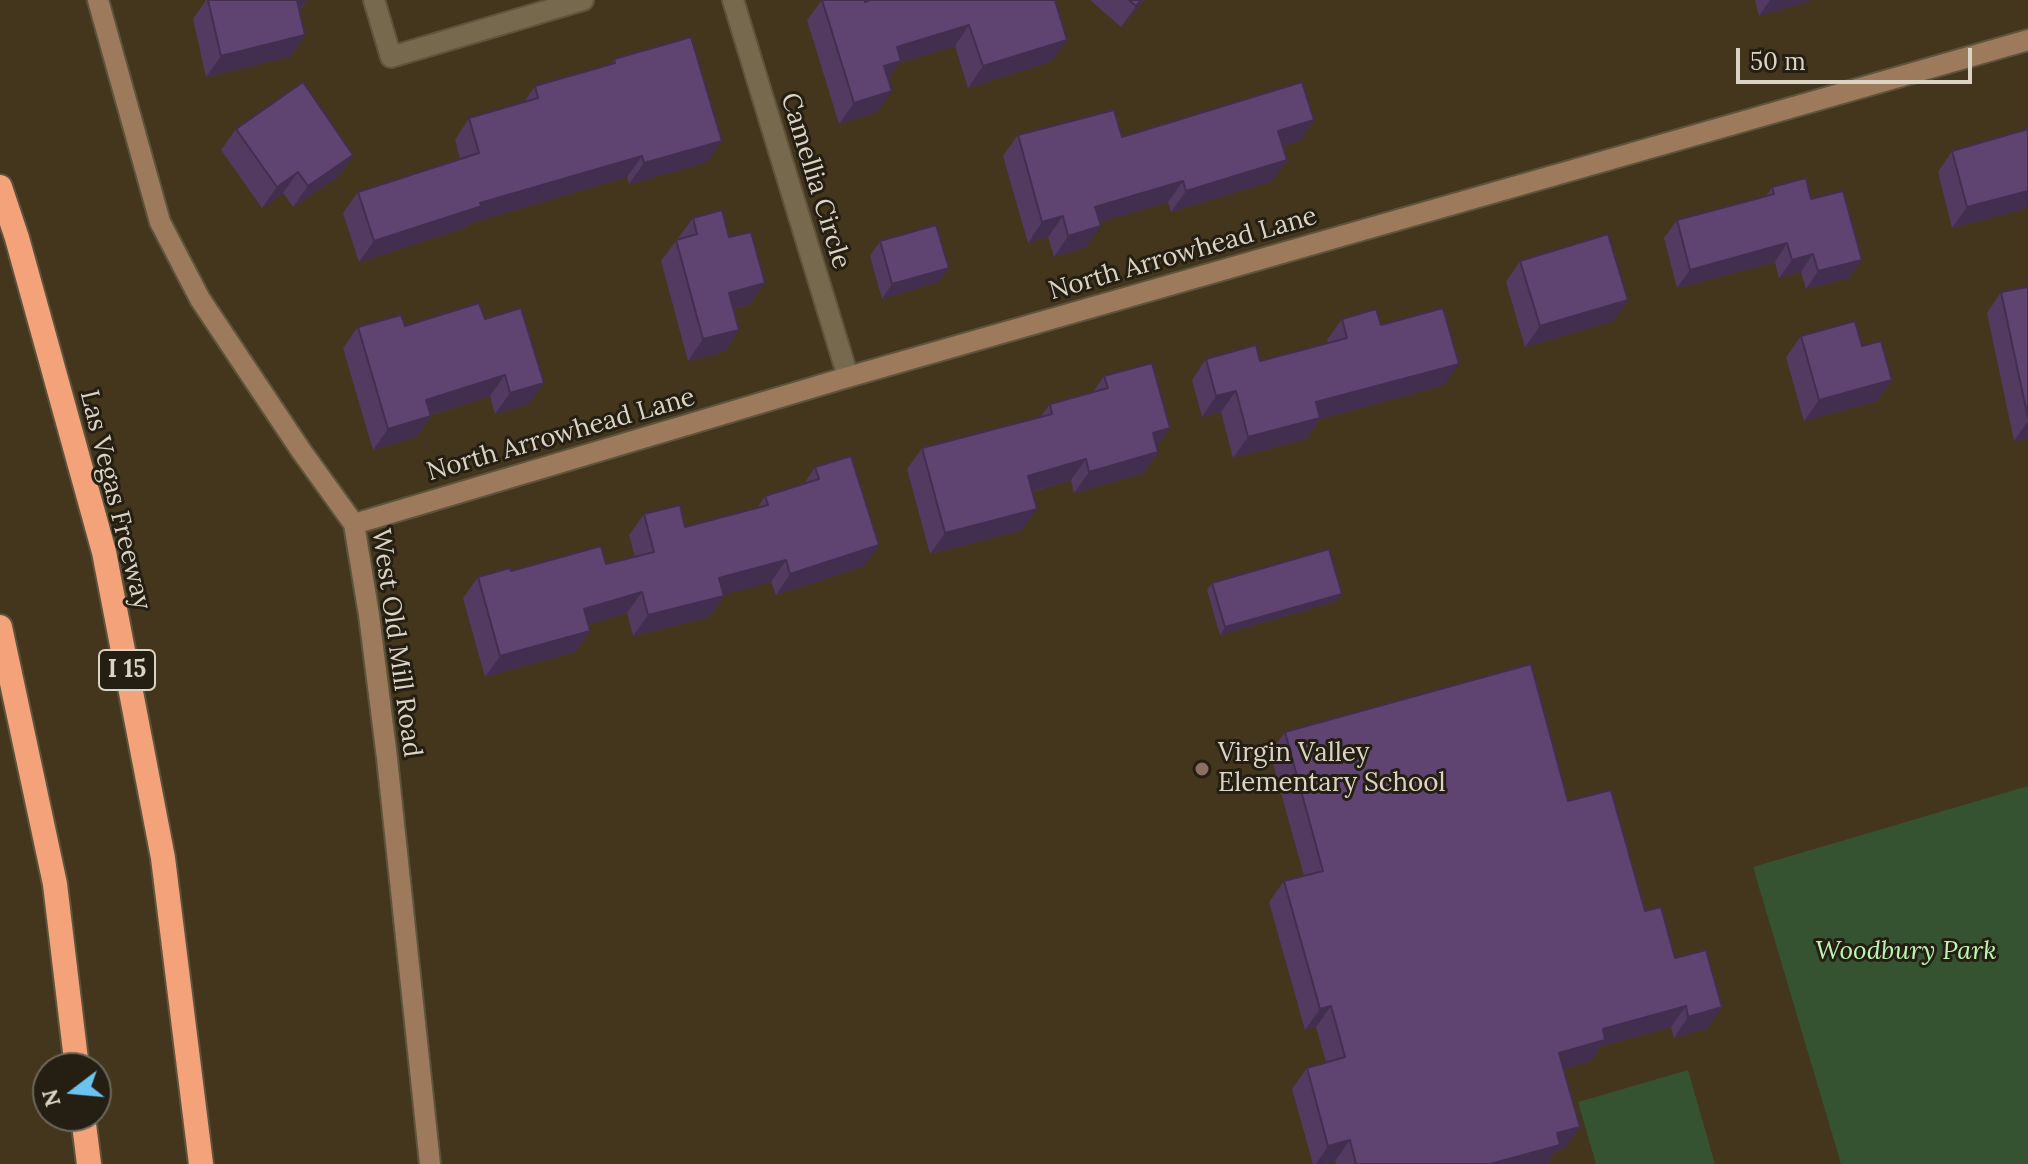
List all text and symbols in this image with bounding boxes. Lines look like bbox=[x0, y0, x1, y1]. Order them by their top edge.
scale bar bbox=[1740, 32, 1976, 82]
text: 50 m bbox=[1750, 46, 1806, 77]
street label: Camellia Circle bbox=[773, 89, 857, 273]
street label: North Arrowhead Lane bbox=[1045, 201, 1321, 307]
street label: North Arrowhead Lane bbox=[423, 382, 699, 488]
street label: Las Vegas Freeway bbox=[73, 387, 157, 613]
street label: West Old Mill Road bbox=[365, 527, 427, 759]
road number: I 15 bbox=[99, 650, 155, 690]
place label: Virgin Valley Elementary School bbox=[1218, 738, 1446, 800]
marker: Virgin Valley Elementary School bbox=[1193, 760, 1211, 778]
park label: Woodbury Park bbox=[1815, 936, 1997, 968]
north arrow bbox=[32, 1052, 112, 1132]
text: N bbox=[35, 1086, 67, 1110]

